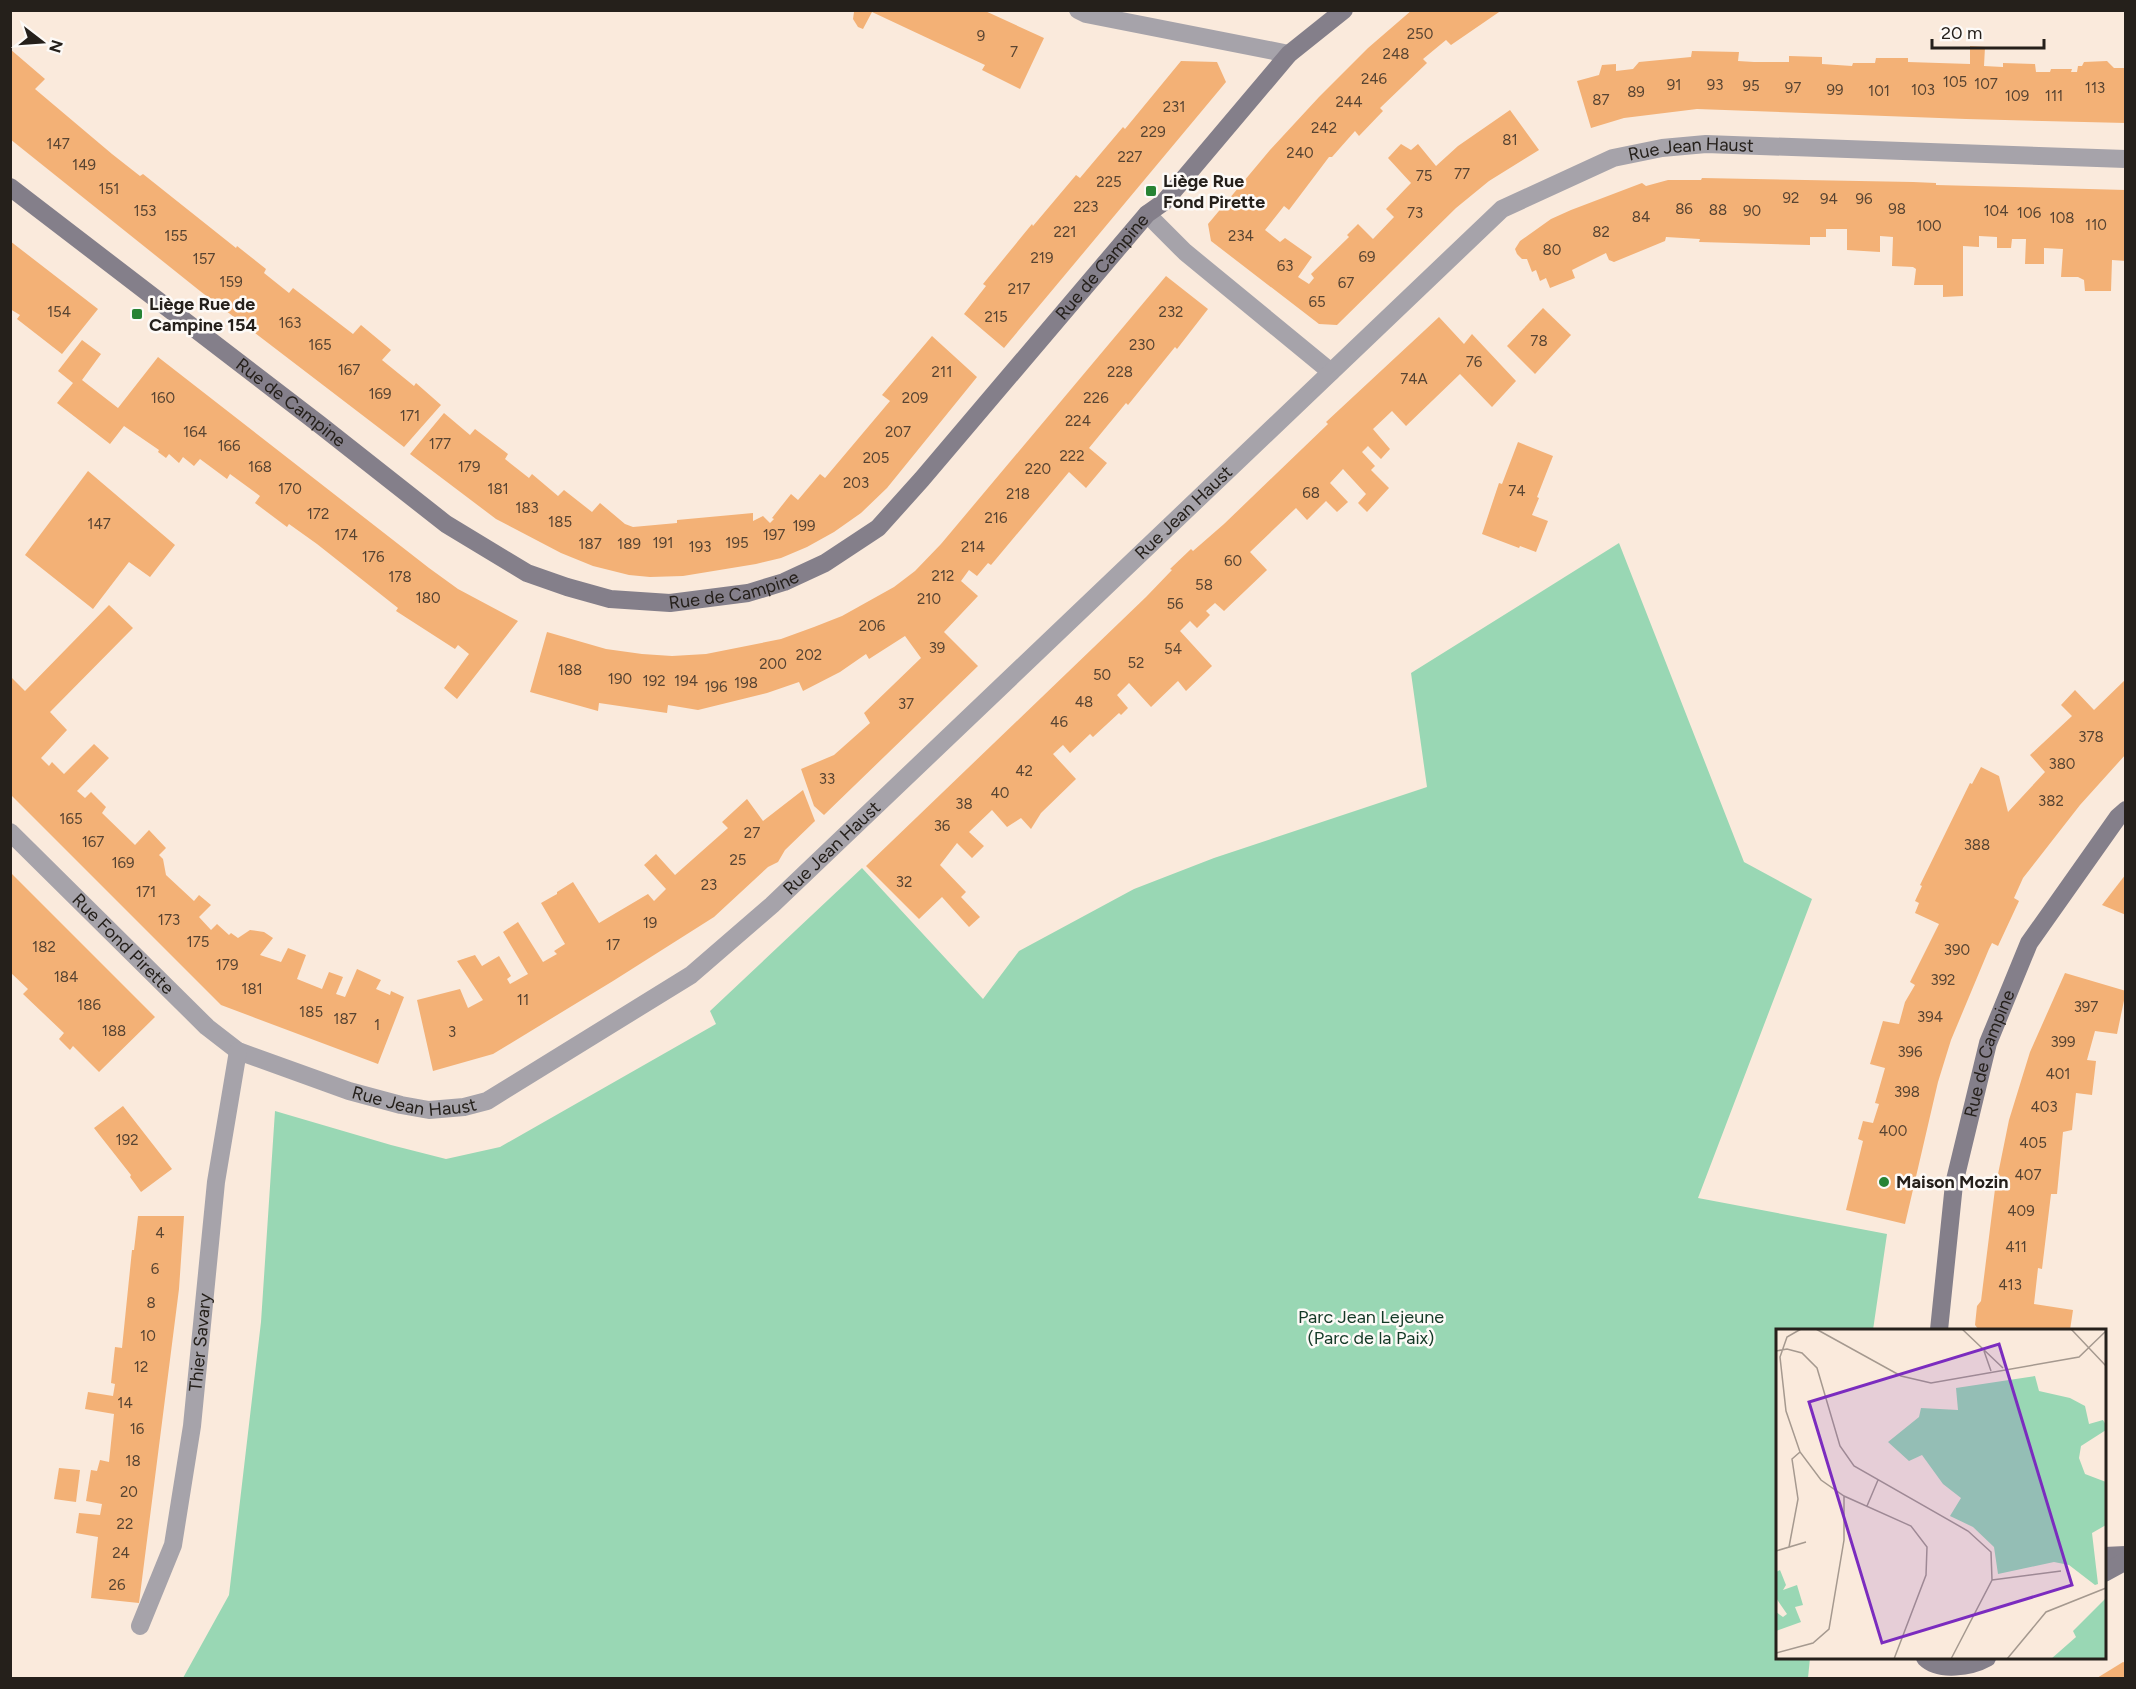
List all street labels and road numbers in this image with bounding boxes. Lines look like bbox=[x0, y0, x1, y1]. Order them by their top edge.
street label: Rue Jean Haust bbox=[1626, 133, 1754, 166]
street label: Rue de Campine bbox=[1051, 209, 1154, 325]
street label: Rue de Campine bbox=[232, 353, 350, 452]
street label: Rue Jean Haust bbox=[1130, 461, 1237, 564]
street label: Rue de Campine bbox=[667, 566, 803, 614]
street label: Rue Jean Haust bbox=[778, 796, 885, 900]
street label: Rue Fond Pirette bbox=[67, 889, 179, 999]
street label: Rue de Campine bbox=[1959, 986, 2020, 1120]
street label: Rue Jean Haust bbox=[349, 1081, 479, 1121]
street label: Thier Savary bbox=[184, 1292, 216, 1392]

